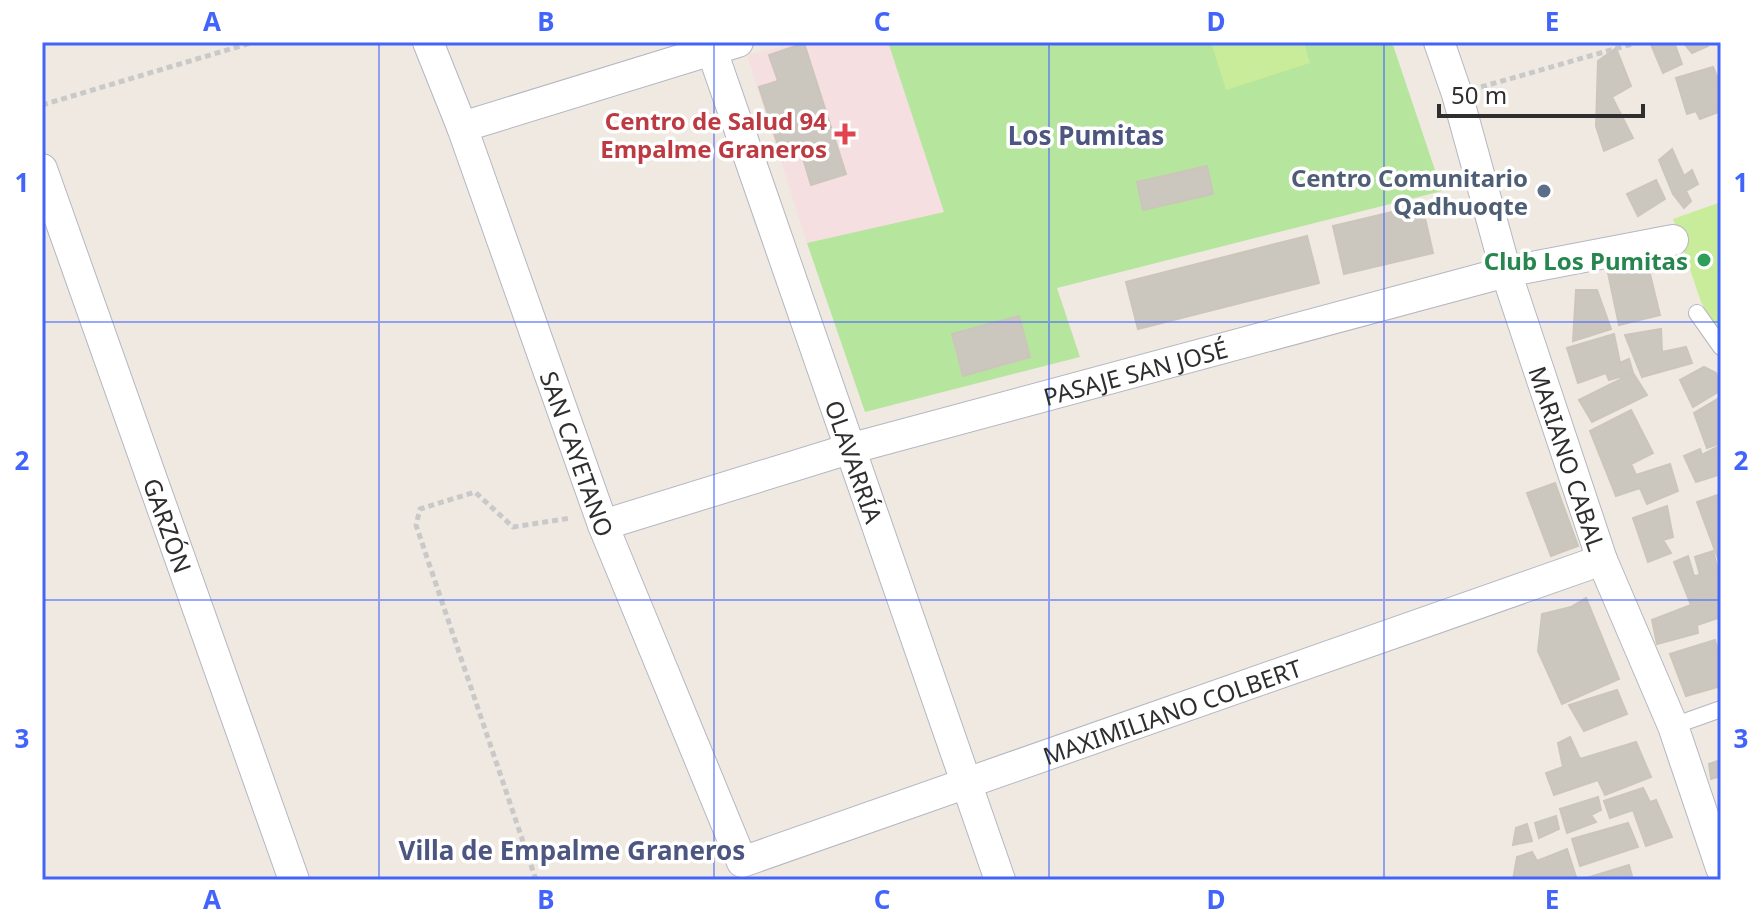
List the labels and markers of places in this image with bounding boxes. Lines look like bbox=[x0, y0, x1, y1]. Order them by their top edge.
place label: Centro de Salud 94 Empalme Graneros bbox=[600, 104, 827, 165]
marker: Centro de Salud 94 Empalme Graneros bbox=[834, 123, 856, 145]
place label: Centro Comunitario Qadhuoqte bbox=[1291, 161, 1528, 222]
marker: Centro Comunitario Qadhuoqte bbox=[1535, 182, 1553, 200]
place label: Club Los Pumitas bbox=[1484, 244, 1688, 277]
marker: Club Los Pumitas bbox=[1695, 251, 1713, 269]

